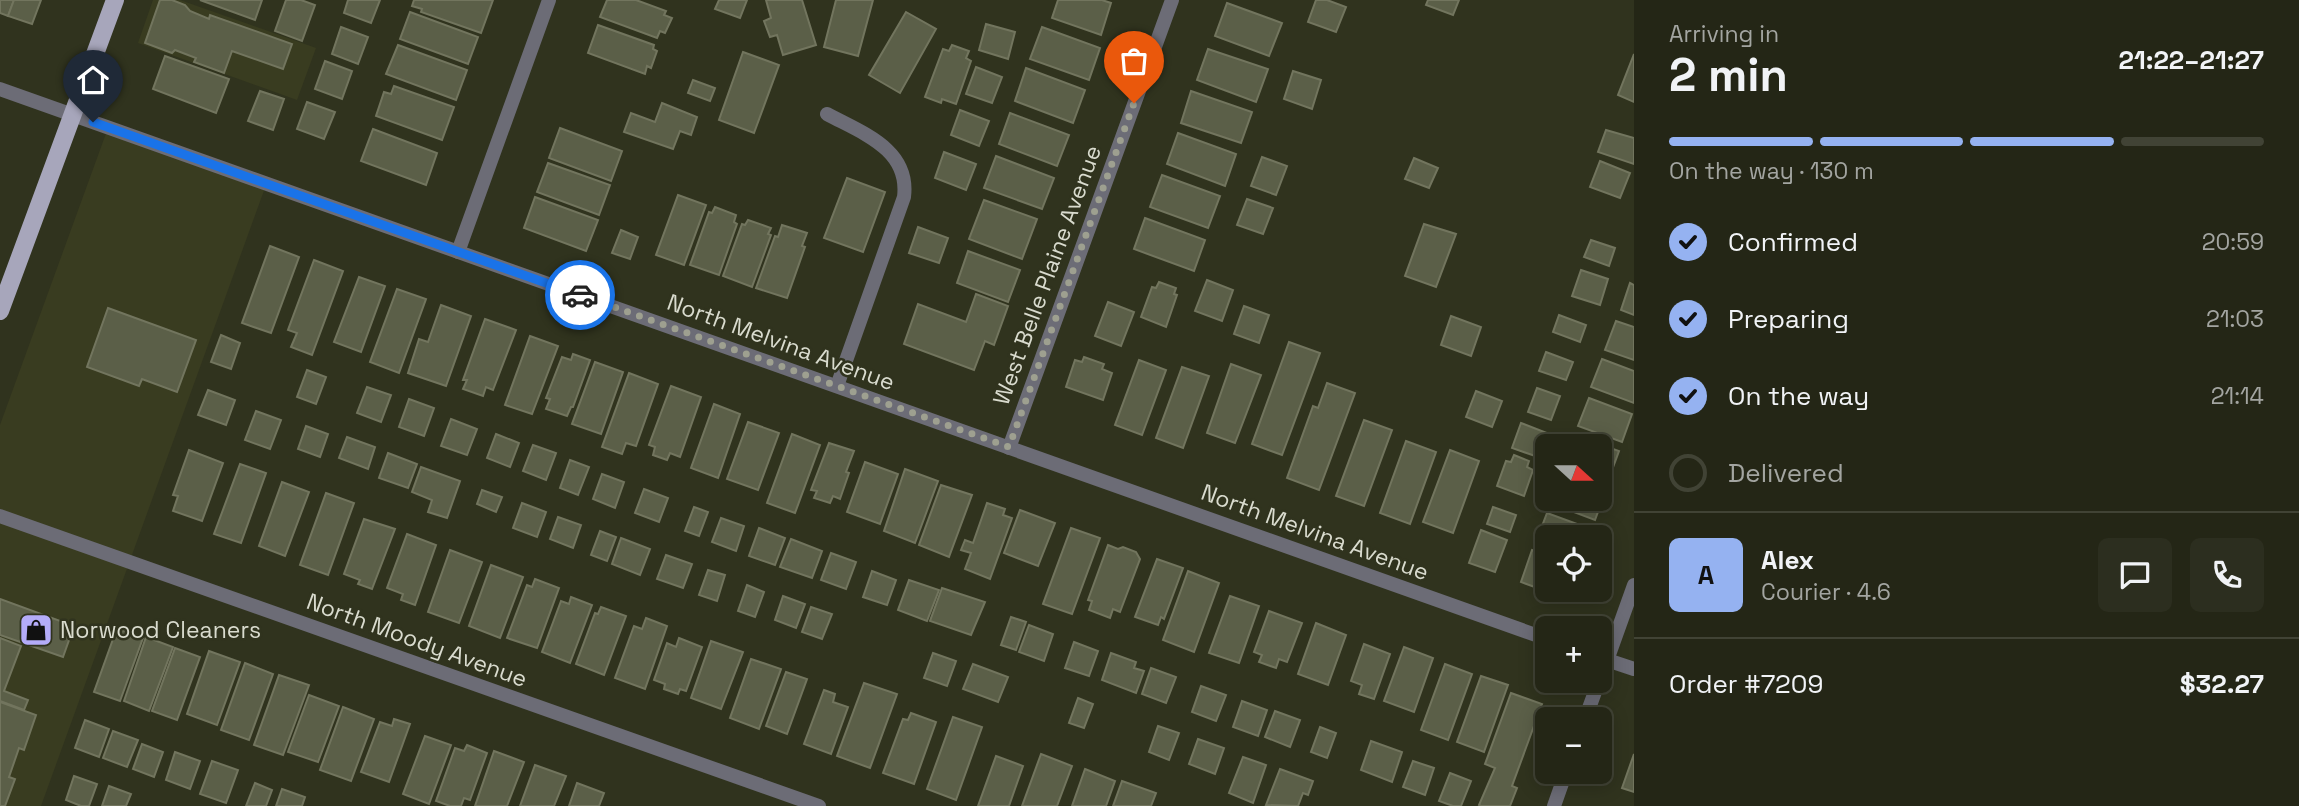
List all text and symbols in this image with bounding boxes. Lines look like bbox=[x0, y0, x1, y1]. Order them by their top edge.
text: Arriving in bbox=[1669, 19, 1779, 49]
pin bbox=[1104, 31, 1164, 103]
icon: bag bbox=[1115, 42, 1153, 80]
text: 21:22–21:27 bbox=[2118, 43, 2264, 77]
text: 2 min bbox=[1669, 46, 1788, 104]
pin bbox=[63, 50, 123, 122]
icon: home bbox=[74, 61, 112, 99]
street label: West Belle Plaine Avenue bbox=[986, 141, 1108, 409]
text: On the way · 130 m bbox=[1669, 156, 1874, 186]
icon: check bbox=[1669, 223, 1707, 261]
text: Confirmed bbox=[1728, 225, 1858, 259]
text: 20:59 bbox=[2202, 227, 2264, 257]
courier bbox=[545, 260, 615, 330]
icon: car bbox=[561, 276, 599, 314]
street label: North Melvina Avenue bbox=[663, 287, 899, 397]
icon: check bbox=[1669, 300, 1707, 338]
text: Preparing bbox=[1728, 302, 1849, 336]
text: 21:03 bbox=[2206, 304, 2264, 334]
icon: check bbox=[1669, 377, 1707, 415]
text: On the way bbox=[1728, 379, 1869, 413]
text: 21:14 bbox=[2211, 381, 2264, 411]
north arrow bbox=[1535, 434, 1612, 511]
map controls bbox=[1535, 434, 1612, 784]
text: Delivered bbox=[1728, 456, 1844, 490]
street label: North Melvina Avenue bbox=[1197, 477, 1433, 587]
button: locate bbox=[1535, 525, 1612, 602]
button: chat bbox=[2098, 538, 2172, 612]
button: phone bbox=[2190, 538, 2264, 612]
text: Alex bbox=[1761, 543, 1814, 577]
text: A bbox=[1698, 558, 1714, 592]
text: Courier · 4.6 bbox=[1761, 577, 1891, 607]
street label: North Moody Avenue bbox=[302, 586, 532, 694]
shop icon: Norwood Cleaners bbox=[17, 611, 55, 649]
place label: Norwood Cleaners bbox=[60, 615, 261, 645]
button: + bbox=[1535, 616, 1612, 693]
text: Order #7209 bbox=[1669, 667, 1823, 701]
text: $32.27 bbox=[2180, 667, 2264, 701]
button: − bbox=[1535, 707, 1612, 784]

